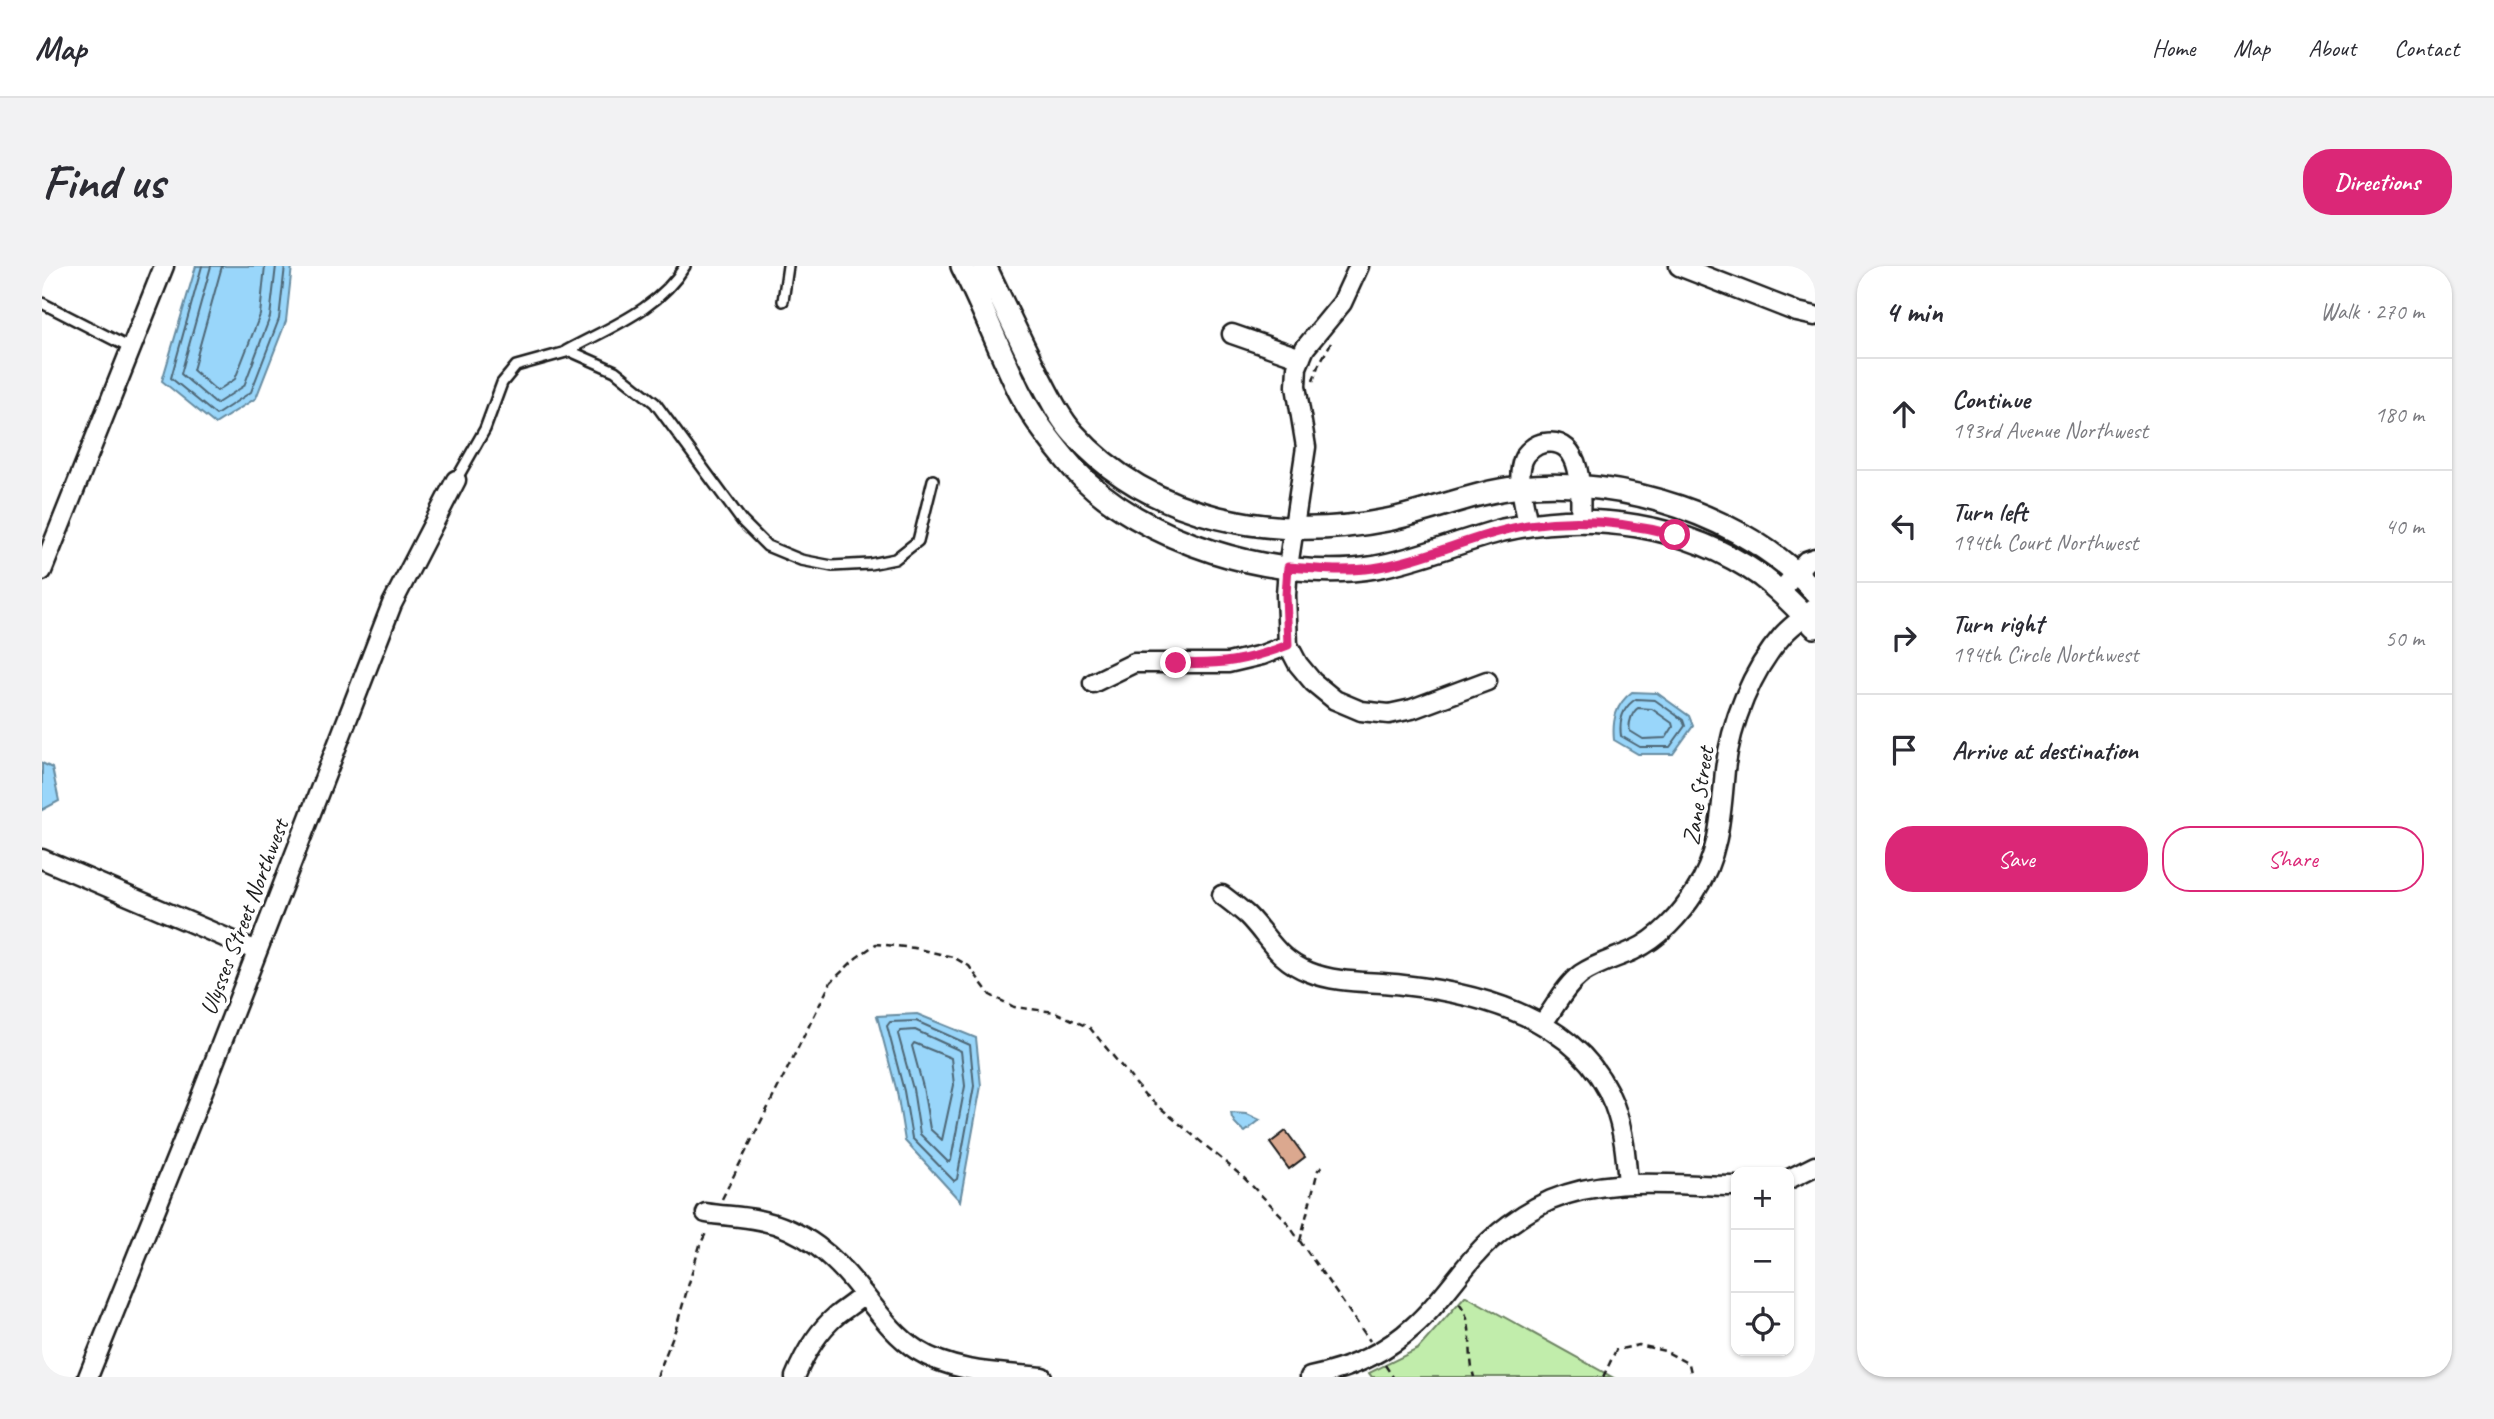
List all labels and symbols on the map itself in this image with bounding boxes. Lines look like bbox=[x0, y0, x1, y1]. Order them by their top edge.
route start bbox=[1659, 519, 1690, 550]
route end bbox=[1160, 647, 1191, 678]
street label: Zane Street bbox=[1675, 743, 1721, 847]
street label: Ulysses Street Northwest bbox=[193, 813, 296, 1019]

